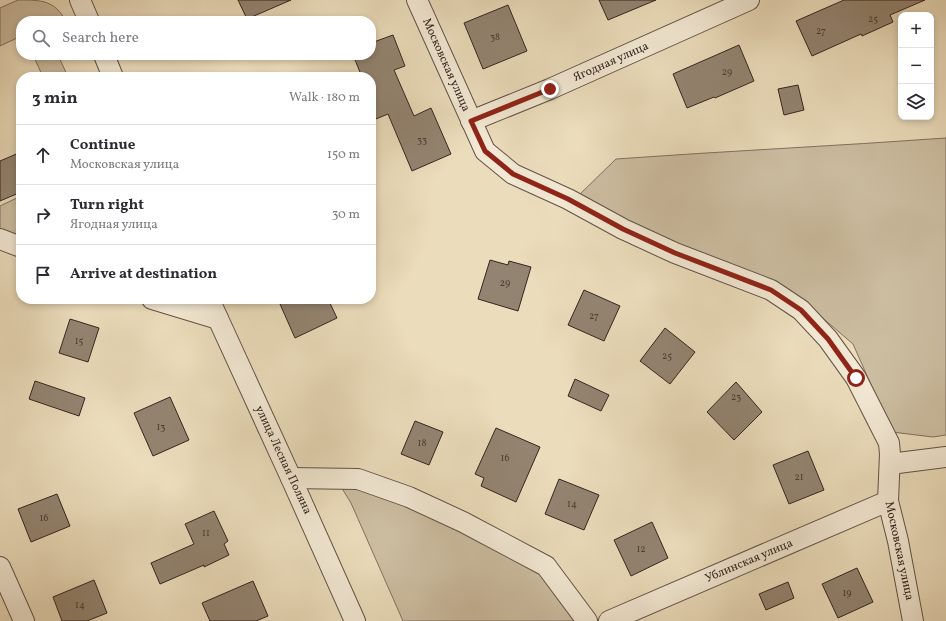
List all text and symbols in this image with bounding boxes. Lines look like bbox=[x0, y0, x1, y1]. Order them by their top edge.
house number: 25 bbox=[868, 12, 878, 26]
map controls bbox=[898, 12, 934, 120]
button: + bbox=[898, 12, 934, 48]
search box bbox=[16, 16, 376, 60]
street label: Московская улица bbox=[418, 16, 474, 114]
house number: 27 bbox=[816, 24, 826, 38]
icon: search bbox=[30, 27, 52, 49]
text: Search here bbox=[62, 28, 139, 49]
house number: 38 bbox=[490, 30, 500, 44]
street label: Ягодная улица bbox=[571, 38, 651, 86]
button: − bbox=[898, 48, 934, 84]
house number: 29 bbox=[722, 65, 732, 79]
route end bbox=[541, 80, 559, 98]
button: layers bbox=[898, 84, 934, 120]
text: 3 min bbox=[32, 87, 78, 110]
text: Walk · 180 m bbox=[289, 89, 360, 107]
house number: 33 bbox=[417, 133, 427, 147]
text: Continue bbox=[70, 135, 135, 156]
icon: ahead bbox=[32, 144, 54, 166]
text: 150 m bbox=[327, 146, 360, 164]
text: Московская улица bbox=[70, 156, 179, 174]
text: Turn right bbox=[70, 195, 144, 216]
icon: right bbox=[32, 204, 54, 226]
text: 30 m bbox=[332, 206, 360, 224]
text: Ягодная улица bbox=[70, 216, 158, 234]
icon: arrive bbox=[32, 264, 54, 286]
text: Arrive at destination bbox=[70, 264, 217, 285]
house number: 29 bbox=[500, 276, 510, 290]
house number: 27 bbox=[589, 309, 599, 323]
house number: 15 bbox=[75, 334, 84, 348]
house number: 25 bbox=[662, 349, 672, 363]
route start bbox=[847, 369, 865, 387]
house number: 23 bbox=[731, 390, 741, 404]
street label: улица Лесная Поляна bbox=[251, 403, 315, 517]
house number: 13 bbox=[156, 420, 166, 434]
house number: 18 bbox=[418, 436, 426, 450]
house number: 16 bbox=[501, 451, 509, 465]
house number: 21 bbox=[794, 470, 804, 484]
house number: 14 bbox=[567, 497, 577, 511]
street label: Московская улица bbox=[881, 500, 917, 602]
house number: 16 bbox=[40, 511, 48, 525]
house number: 11 bbox=[202, 526, 210, 540]
street label: Ублинская улица bbox=[703, 535, 795, 587]
house number: 12 bbox=[636, 542, 646, 556]
house number: 19 bbox=[842, 586, 852, 600]
house number: 14 bbox=[75, 598, 85, 612]

